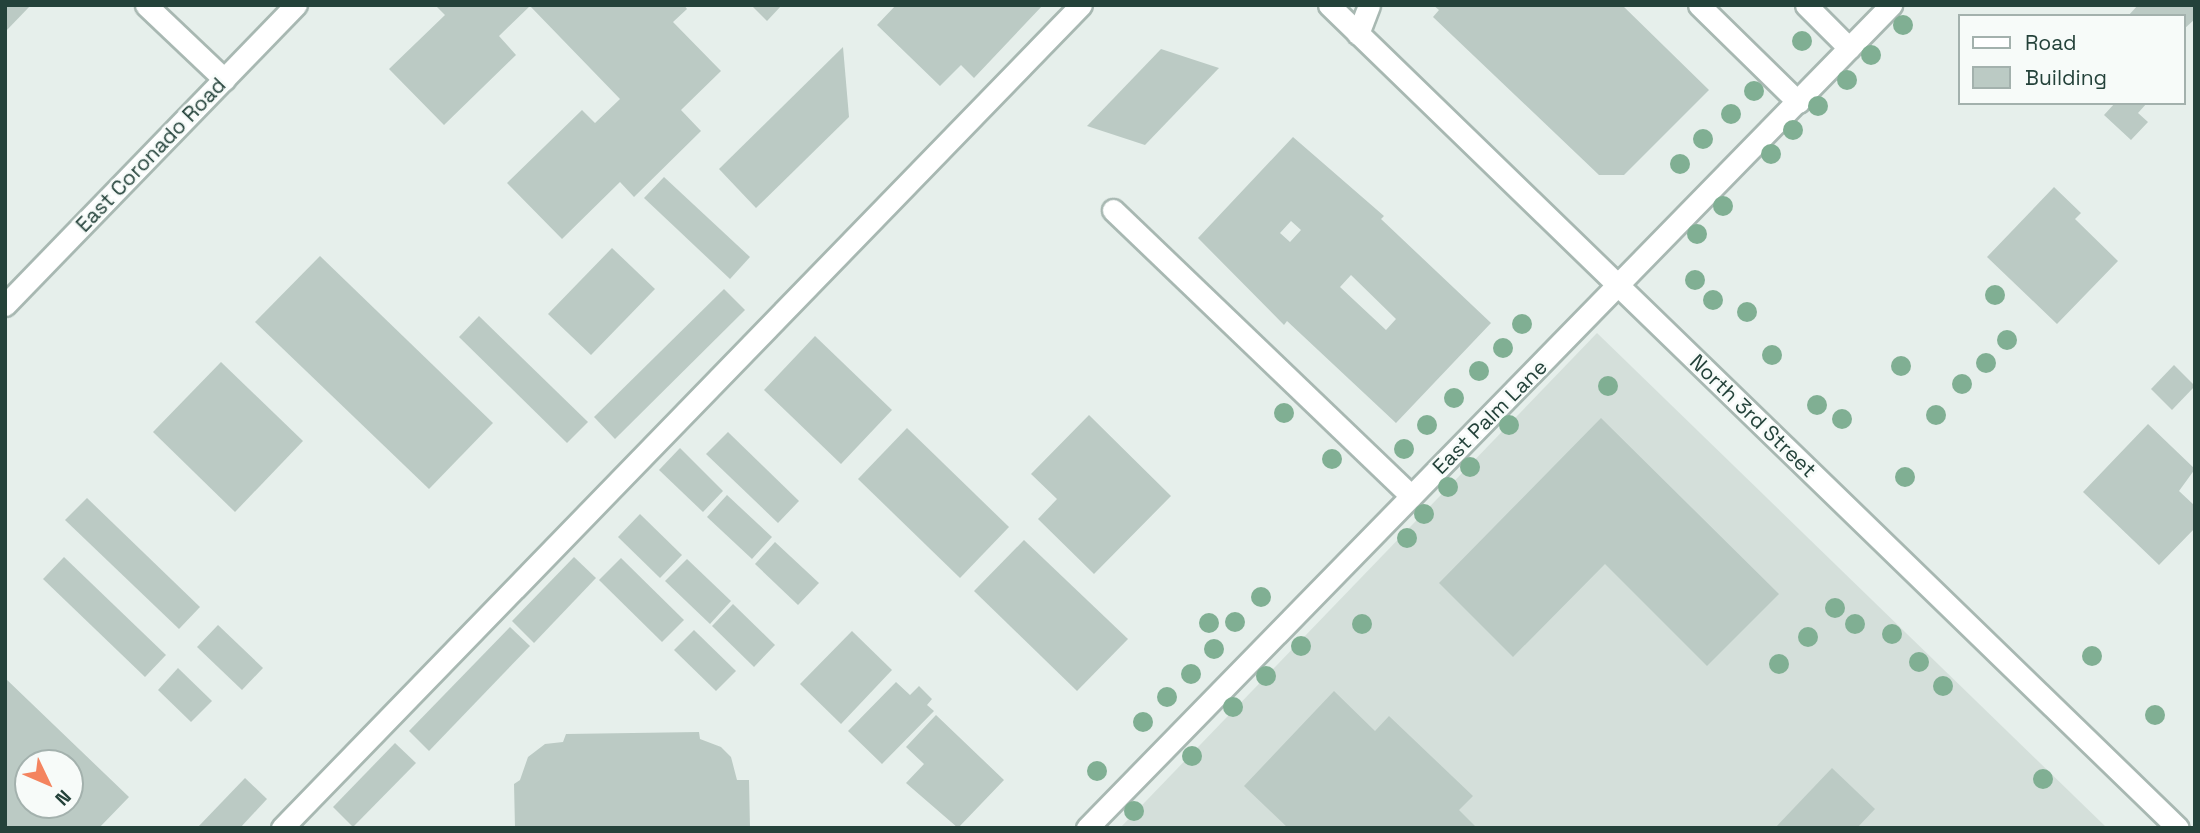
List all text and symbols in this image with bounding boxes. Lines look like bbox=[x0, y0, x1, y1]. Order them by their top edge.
legend bbox=[1958, 14, 2186, 105]
text: Road bbox=[2025, 29, 2077, 56]
text: Building bbox=[2025, 64, 2107, 91]
street label: East Coronado Road bbox=[71, 73, 231, 237]
street label: North 3rd Street bbox=[1685, 349, 1821, 483]
street label: East Palm Lane bbox=[1427, 354, 1553, 480]
north arrow bbox=[14, 749, 84, 819]
text: N bbox=[50, 784, 76, 811]

